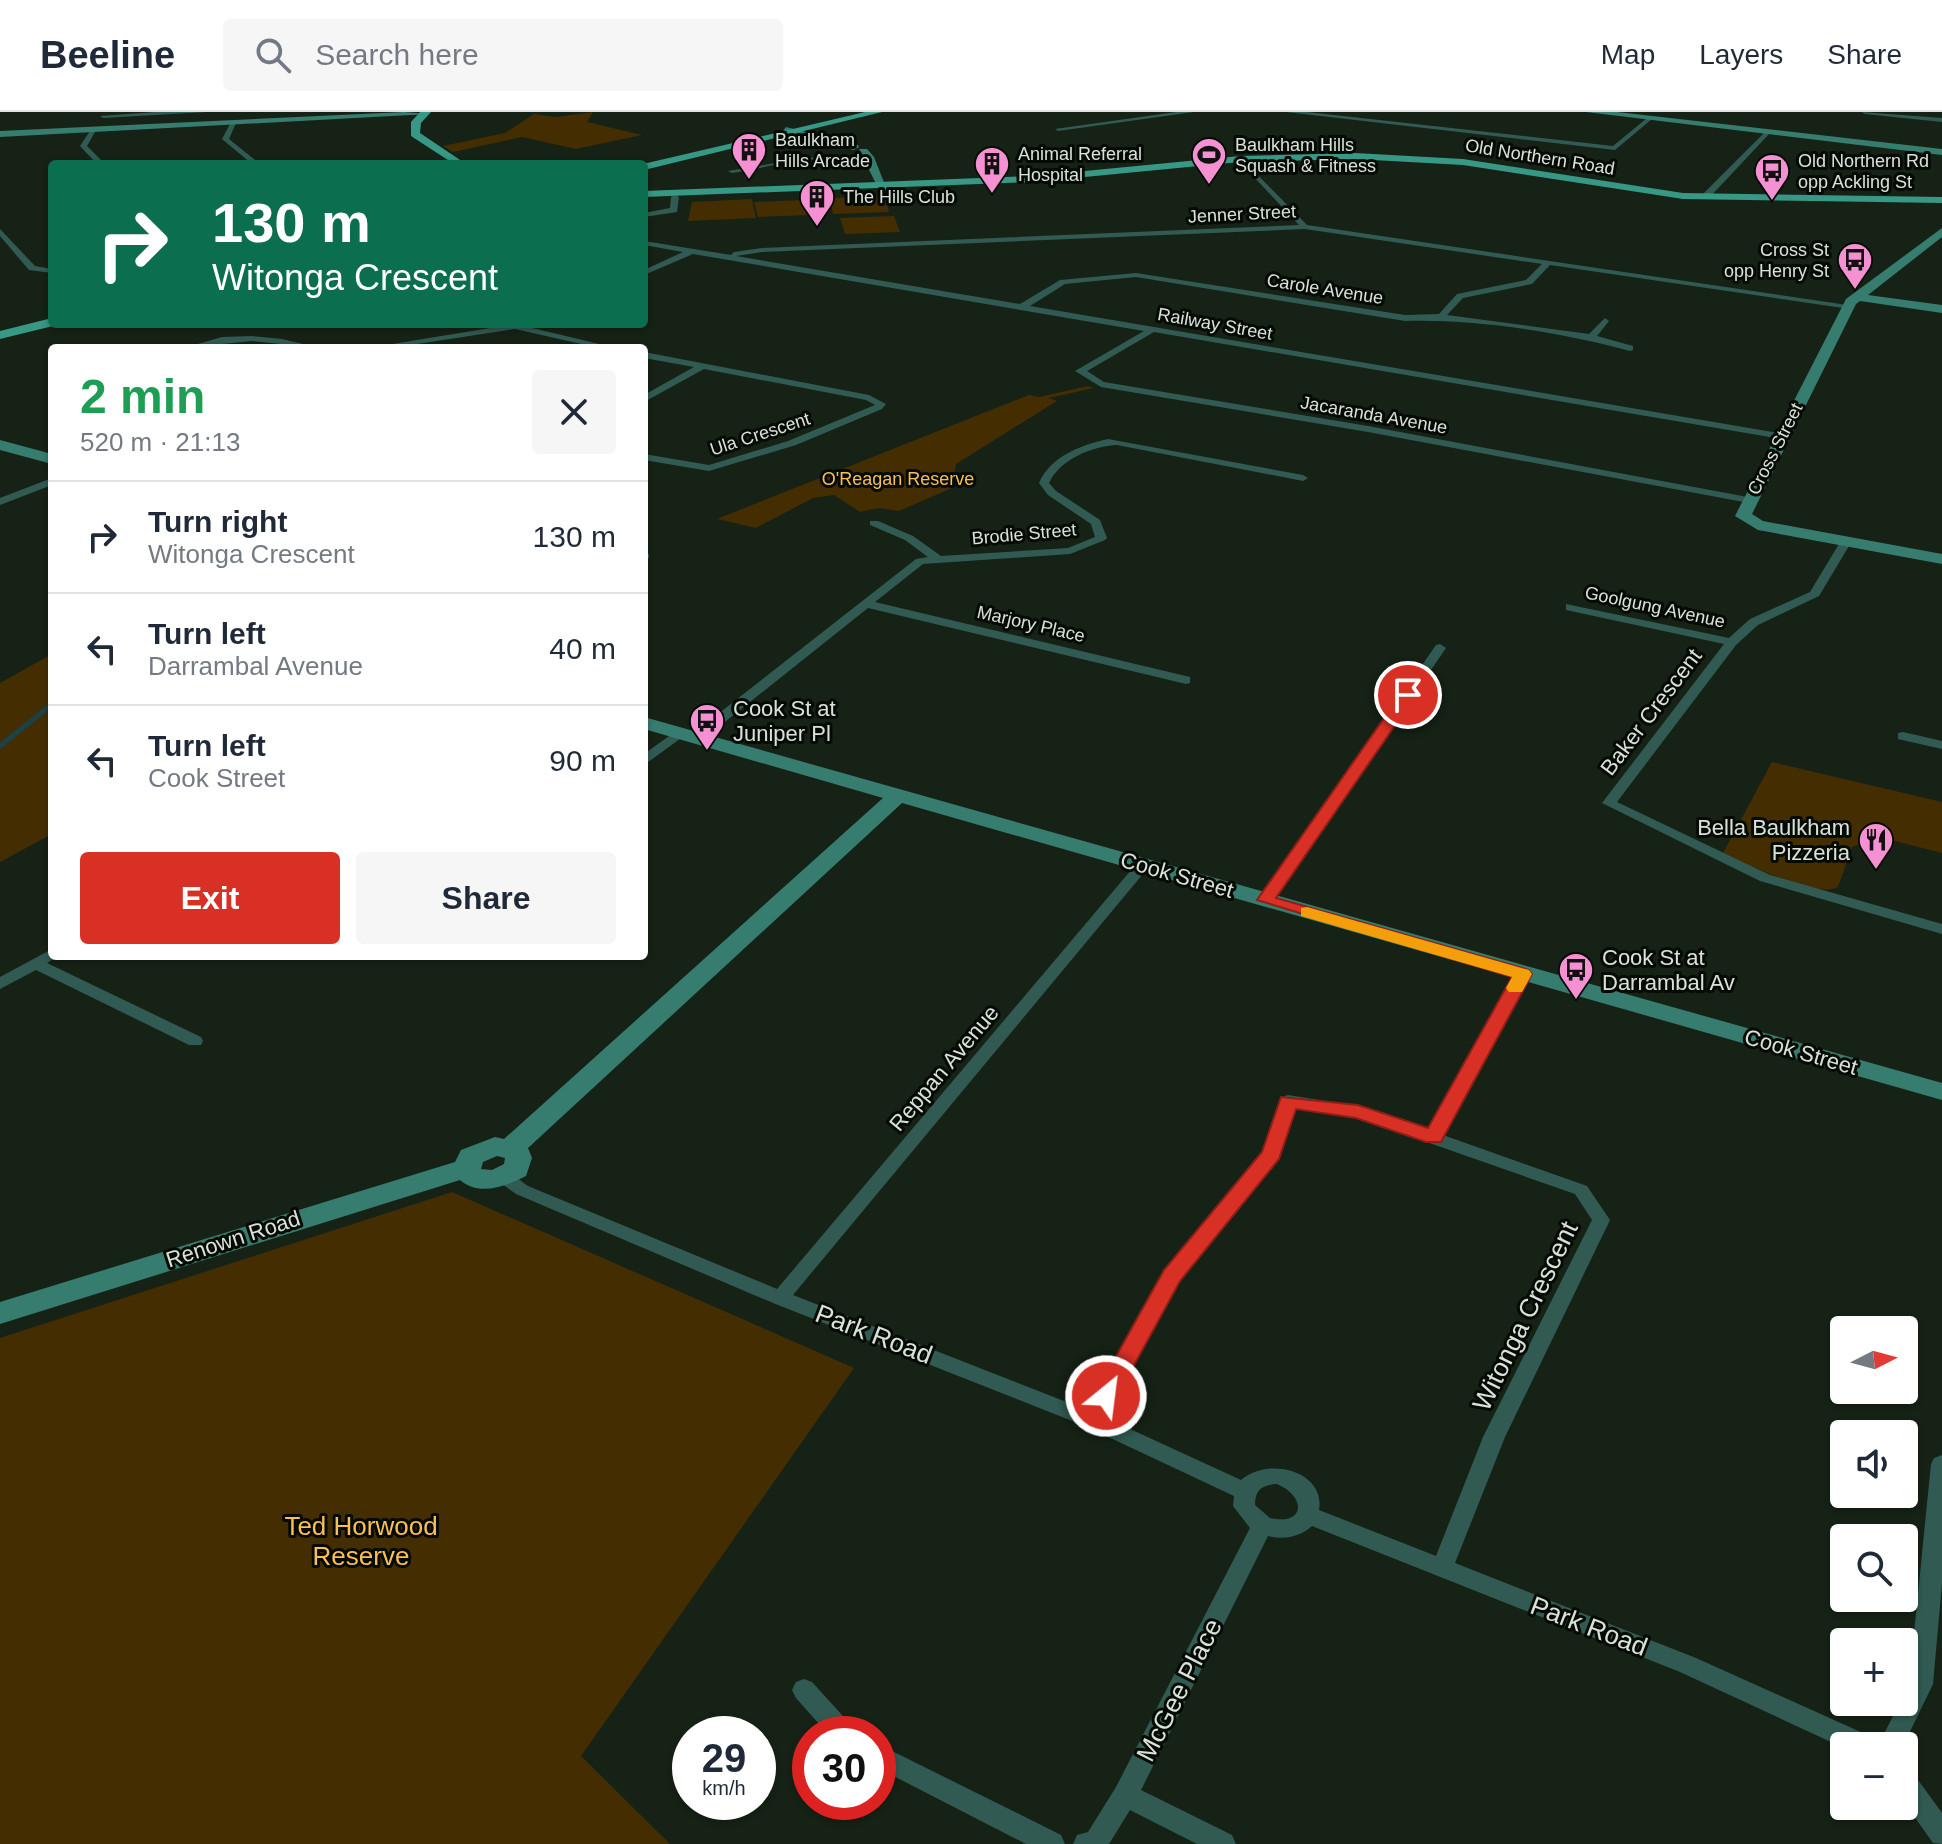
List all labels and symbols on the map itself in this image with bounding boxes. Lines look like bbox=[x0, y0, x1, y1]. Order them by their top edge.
place label: Baulkham Hills Arcade bbox=[775, 130, 870, 171]
building icon: Baulkham Hills Arcade bbox=[730, 131, 768, 181]
place label: Baulkham Hills Squash & Fitness bbox=[1235, 135, 1376, 176]
street label: Old Northern Road bbox=[1464, 135, 1616, 179]
sports icon: Baulkham Hills Squash & Fitness bbox=[1190, 136, 1228, 186]
place label: Animal Referral Hospital bbox=[1018, 144, 1142, 185]
building icon: Animal Referral Hospital bbox=[973, 145, 1011, 195]
place label: Old Northern Rd opp Ackling St bbox=[1798, 151, 1929, 192]
bus stop icon: Old Northern Rd opp Ackling St bbox=[1753, 152, 1791, 202]
building icon: The Hills Club bbox=[798, 178, 836, 228]
place label: The Hills Club bbox=[843, 187, 955, 207]
street label: Jenner Street bbox=[1188, 201, 1296, 227]
place label: Cross St opp Henry St bbox=[1724, 240, 1829, 281]
bus stop icon: Cross St opp Henry St bbox=[1836, 241, 1874, 291]
street label: Carole Avenue bbox=[1265, 270, 1385, 308]
street label: Railway Street bbox=[1156, 304, 1274, 344]
street label: Jacaranda Avenue bbox=[1299, 392, 1449, 438]
street label: Cross Street bbox=[1743, 400, 1807, 498]
street label: Ula Crescent bbox=[707, 408, 813, 460]
park label: O'Reagan Reserve bbox=[822, 469, 974, 489]
street label: Brodie Street bbox=[971, 519, 1077, 549]
street label: Goolgung Avenue bbox=[1583, 582, 1727, 632]
street label: Marjory Place bbox=[975, 602, 1087, 646]
street label: Baker Crescent bbox=[1595, 644, 1707, 780]
pin bbox=[1374, 661, 1442, 729]
place label: Cook St at Juniper Pl bbox=[733, 696, 836, 746]
bus stop icon: Cook St at Juniper Pl bbox=[688, 702, 726, 752]
place label: Bella Baulkham Pizzeria bbox=[1697, 815, 1851, 865]
restaurant icon: Bella Baulkham Pizzeria bbox=[1857, 821, 1895, 871]
street label: Cook Street bbox=[1118, 847, 1236, 903]
place label: Cook St at Darrambal Av bbox=[1602, 945, 1735, 995]
bus stop icon: Cook St at Darrambal Av bbox=[1557, 951, 1595, 1001]
street label: Reppan Avenue bbox=[884, 1000, 1004, 1136]
street label: Cook Street bbox=[1742, 1024, 1860, 1080]
street label: Renown Road bbox=[163, 1206, 303, 1272]
street label: Witonga Crescent bbox=[1466, 1216, 1584, 1415]
street label: Park Road bbox=[811, 1298, 937, 1370]
north arrow bbox=[1830, 1316, 1918, 1404]
position arrow bbox=[1064, 1354, 1148, 1438]
park label: Ted Horwood Reserve bbox=[284, 1511, 438, 1571]
street label: Park Road bbox=[1526, 1590, 1652, 1662]
street label: McGee Place bbox=[1130, 1614, 1228, 1766]
speed limit sign: 30 bbox=[792, 1716, 896, 1820]

